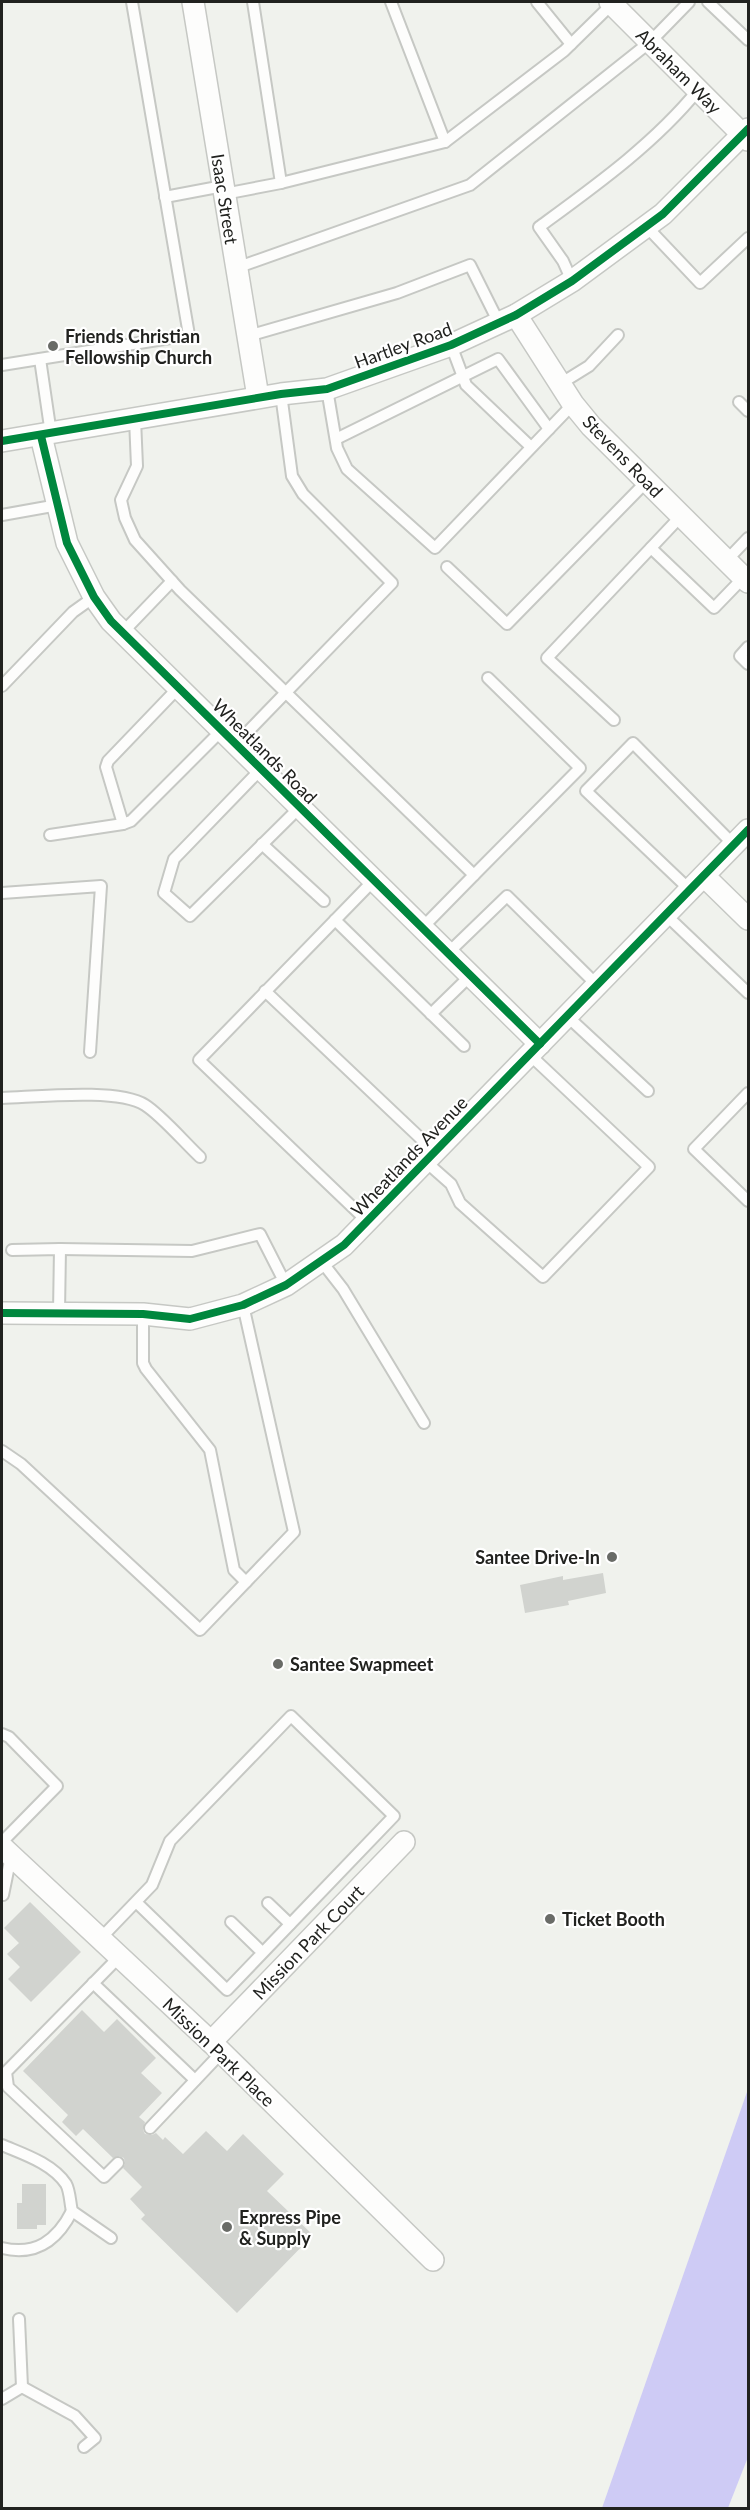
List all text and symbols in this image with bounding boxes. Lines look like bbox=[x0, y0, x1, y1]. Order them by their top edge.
street label: Abraham Way bbox=[632, 24, 727, 119]
street label: Isaac Street bbox=[207, 152, 243, 246]
street label: Hartley Road bbox=[351, 317, 455, 373]
place label: Friends Christian Fellowship Church bbox=[65, 325, 212, 368]
marker: Friends Christian Fellowship Church bbox=[46, 339, 60, 353]
street label: Stevens Road bbox=[578, 410, 668, 502]
street label: Wheatlands Road bbox=[208, 694, 322, 808]
street label: Wheatlands Avenue bbox=[346, 1091, 472, 1221]
place label: Santee Drive-In bbox=[475, 1546, 600, 1568]
marker: Santee Drive-In bbox=[605, 1550, 619, 1564]
place label: Santee Swapmeet bbox=[290, 1653, 434, 1675]
marker: Santee Swapmeet bbox=[271, 1657, 285, 1671]
street label: Mission Park Court bbox=[248, 1880, 369, 2004]
place label: Ticket Booth bbox=[562, 1908, 665, 1930]
marker: Ticket Booth bbox=[543, 1912, 557, 1926]
street label: Mission Park Place bbox=[158, 1993, 280, 2111]
place label: Express Pipe & Supply bbox=[239, 2206, 341, 2249]
marker: Express Pipe & Supply bbox=[220, 2220, 234, 2234]

